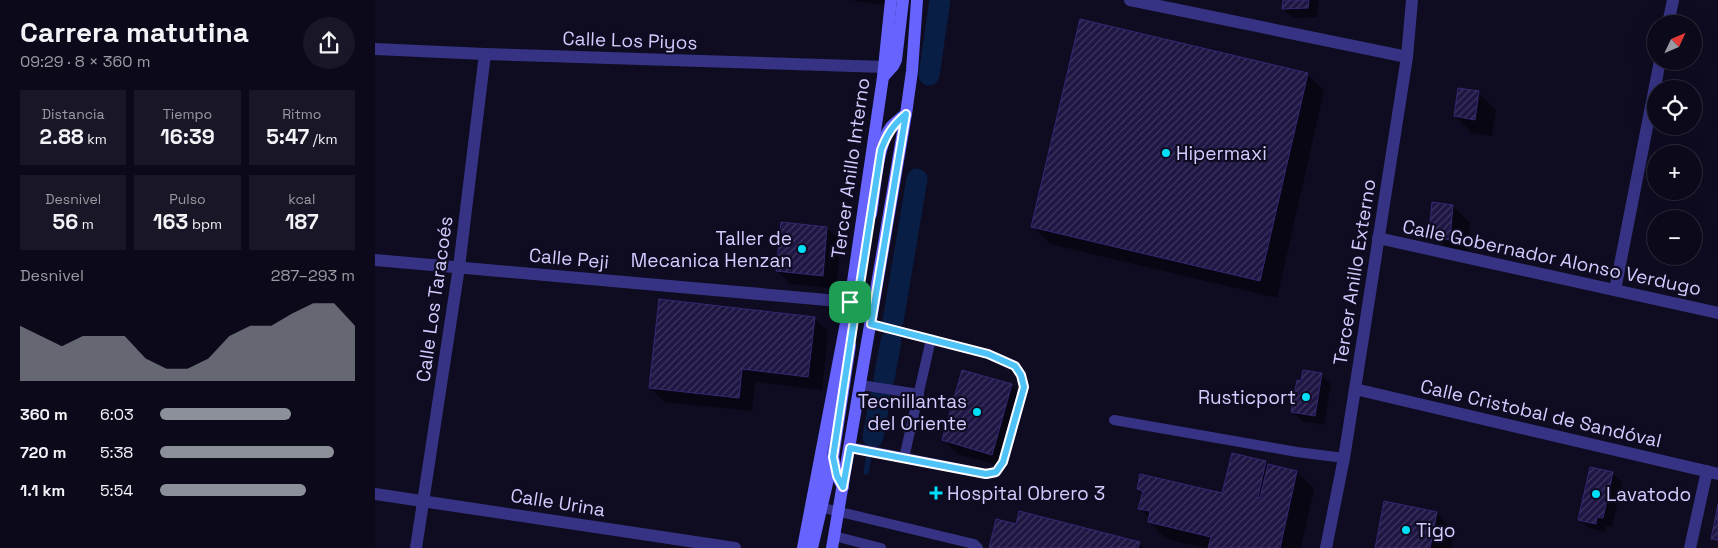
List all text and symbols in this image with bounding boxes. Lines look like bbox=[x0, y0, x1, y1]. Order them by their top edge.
text: Carrera matutina bbox=[20, 14, 249, 50]
north arrow bbox=[1647, 15, 1703, 70]
map controls bbox=[1647, 15, 1702, 265]
button: share bbox=[303, 17, 355, 69]
street label: Calle Los Piyos bbox=[562, 26, 698, 55]
text: 09:29 · 8 × 360 m bbox=[20, 51, 150, 72]
street label: Tercer Anillo Interno bbox=[825, 76, 876, 260]
button: locate bbox=[1647, 80, 1702, 135]
text: Distancia bbox=[42, 105, 105, 123]
text: Tiempo bbox=[163, 105, 212, 123]
text: Ritmo bbox=[282, 105, 322, 123]
text: 2.88 bbox=[40, 123, 84, 150]
text: 16:39 bbox=[160, 123, 215, 150]
text: 5:47 bbox=[266, 123, 309, 150]
text: km bbox=[84, 130, 107, 148]
text: /km bbox=[309, 130, 337, 148]
place label: Hipermaxi bbox=[1176, 141, 1267, 166]
button: + bbox=[1647, 145, 1702, 200]
marker: Hipermaxi bbox=[1160, 147, 1172, 159]
street label: Tercer Anillo Externo bbox=[1327, 177, 1382, 367]
text: Desnivel bbox=[45, 190, 101, 208]
text: Pulso bbox=[169, 190, 206, 208]
text: kcal bbox=[288, 190, 315, 208]
text: 56 bbox=[53, 208, 78, 235]
text: 163 bbox=[153, 208, 188, 235]
text: 187 bbox=[285, 208, 319, 235]
button: − bbox=[1647, 210, 1702, 265]
street label: Calle Los Taracoés bbox=[410, 214, 459, 384]
street label: Calle Gobernador Alonso Verdugo bbox=[1400, 214, 1704, 301]
text: m bbox=[78, 215, 94, 233]
text: bpm bbox=[188, 215, 222, 233]
place label: Taller de Mecanica Henzan bbox=[631, 226, 792, 273]
street label: Calle Peji bbox=[528, 243, 610, 274]
marker: Taller de Mecanica Henzan bbox=[796, 243, 808, 255]
text: Desnivel bbox=[20, 265, 84, 286]
text: 287–293 m bbox=[271, 265, 355, 286]
pin bbox=[829, 281, 871, 323]
icon: arrive bbox=[836, 288, 864, 316]
street label: Calle Cristobal de Sandóval bbox=[1418, 374, 1664, 453]
place label: Rusticport bbox=[1198, 385, 1296, 410]
place label: Tecnillantas del Oriente bbox=[858, 389, 967, 436]
marker: Rusticport bbox=[1300, 391, 1312, 403]
text: 360 m bbox=[20, 404, 68, 425]
text: 6:03 bbox=[100, 404, 134, 425]
marker: Tecnillantas del Oriente bbox=[971, 406, 983, 418]
text: 720 m bbox=[20, 442, 66, 463]
text: 5:38 bbox=[100, 442, 133, 463]
text: 1.1 km bbox=[20, 480, 65, 501]
text: 5:54 bbox=[100, 480, 133, 501]
place label: Hospital Obrero 3 bbox=[947, 481, 1105, 506]
place label: Lavatodo bbox=[1606, 482, 1691, 507]
street label: Calle Urina bbox=[509, 483, 607, 522]
marker: Hospital Obrero 3 bbox=[929, 486, 943, 500]
marker: Lavatodo bbox=[1590, 488, 1602, 500]
place label: Tigo bbox=[1416, 518, 1456, 543]
marker: Tigo bbox=[1400, 524, 1412, 536]

